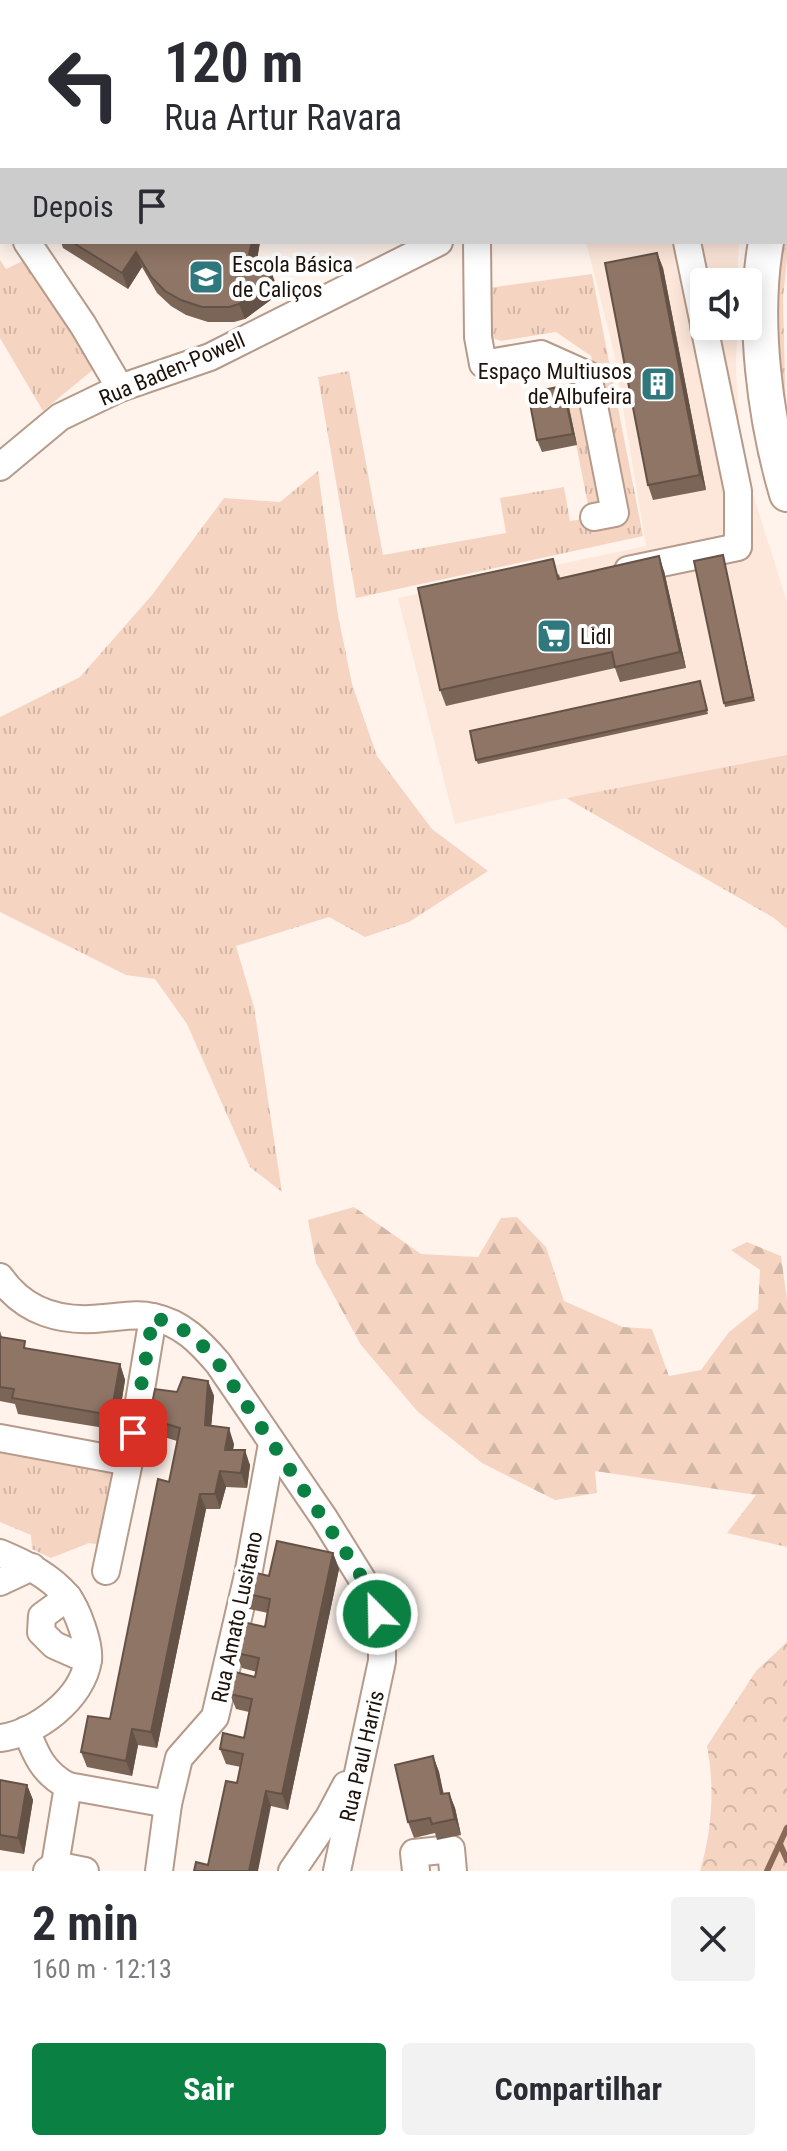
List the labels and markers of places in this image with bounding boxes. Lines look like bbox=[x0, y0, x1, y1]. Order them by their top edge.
place label: Escola Básica de Caliços bbox=[232, 252, 353, 302]
school or university icon: Escola Básica de Caliços bbox=[187, 258, 225, 296]
place label: Espaço Multiusos de Albufeira bbox=[478, 359, 632, 409]
building icon: Espaço Multiusos de Albufeira bbox=[639, 365, 677, 403]
supermarket icon: Lidl bbox=[535, 617, 573, 655]
place label: Lidl bbox=[580, 624, 611, 649]
pin bbox=[99, 1399, 167, 1467]

